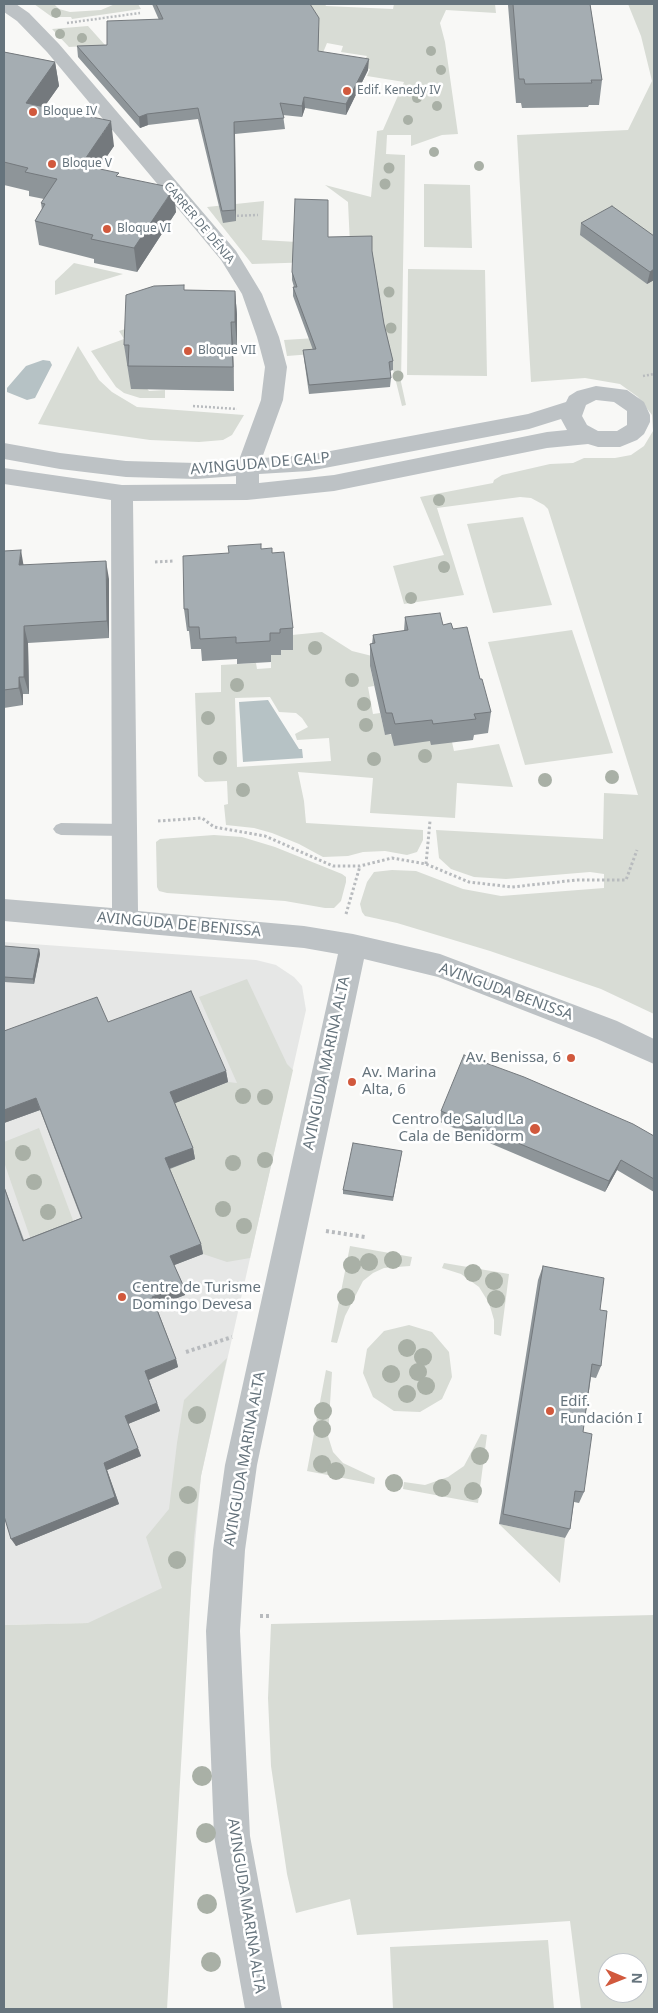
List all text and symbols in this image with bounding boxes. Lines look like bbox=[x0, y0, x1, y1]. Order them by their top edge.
place label: Edif. Kenedy IV bbox=[357, 84, 441, 98]
marker: Edif. Kenedy IV bbox=[341, 85, 353, 97]
place label: Bloque IV bbox=[43, 105, 97, 119]
marker: Bloque IV bbox=[27, 106, 39, 118]
place label: Bloque V bbox=[62, 157, 112, 171]
marker: Bloque V bbox=[46, 158, 58, 170]
street label: CARRER DE DÉNIA bbox=[161, 179, 237, 267]
place label: Bloque VI bbox=[117, 222, 171, 236]
marker: Bloque VI bbox=[101, 223, 113, 235]
place label: Bloque VII bbox=[198, 344, 256, 358]
marker: Bloque VII bbox=[182, 345, 194, 357]
street label: AVINGUDA DE CALP bbox=[190, 449, 330, 479]
street label: AVINGUDA DE BENISSA bbox=[96, 909, 262, 941]
street label: AVINGUDA BENISSA bbox=[437, 959, 575, 1025]
street label: AVINGUDA MARINA ALTA bbox=[300, 975, 354, 1151]
place label: Av. Benissa, 6 bbox=[466, 1049, 561, 1067]
marker: Av. Benissa, 6 bbox=[565, 1052, 577, 1064]
place label: Av. Marina Alta, 6 bbox=[362, 1064, 436, 1099]
marker: Av. Marina Alta, 6 bbox=[346, 1076, 358, 1088]
place label: Centro de Salud La Cala de Benidorm bbox=[392, 1111, 524, 1146]
marker: Centro de Salud La Cala de Benidorm bbox=[528, 1122, 542, 1136]
place label: Centre de Turisme Domingo Devesa bbox=[132, 1279, 261, 1314]
marker: Centre de Turisme Domingo Devesa bbox=[116, 1291, 128, 1303]
street label: AVINGUDA MARINA ALTA bbox=[221, 1370, 269, 1548]
place label: Edif. Fundación I bbox=[560, 1393, 642, 1428]
marker: Edif. Fundación I bbox=[544, 1405, 556, 1417]
street label: AVINGUDA MARINA ALTA bbox=[223, 1817, 269, 1995]
north arrow bbox=[598, 1953, 648, 2003]
text: N bbox=[628, 1972, 647, 1984]

